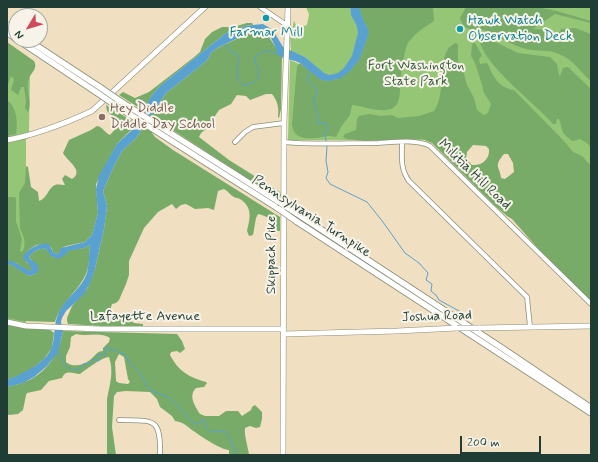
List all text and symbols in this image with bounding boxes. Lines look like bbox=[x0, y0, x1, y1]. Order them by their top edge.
north arrow bbox=[8, 8, 48, 48]
marker: Farmar Mill bbox=[261, 13, 271, 23]
place label: Hawk Watch Observation Deck bbox=[468, 13, 573, 46]
marker: Hawk Watch Observation Deck bbox=[455, 24, 465, 34]
place label: Farmar Mill bbox=[229, 25, 303, 41]
text: N bbox=[12, 28, 27, 42]
park label: Fort Washington State Park bbox=[368, 58, 464, 90]
place label: Hey Diddle Diddle Day School bbox=[110, 101, 215, 134]
marker: Hey Diddle Diddle Day School bbox=[97, 112, 107, 122]
street label: Militia Hill Road bbox=[434, 136, 514, 214]
street label: Pennsylvania Turnpike bbox=[249, 172, 373, 262]
street label: Skippack Pike bbox=[264, 216, 280, 294]
street label: Joshua Road bbox=[402, 307, 472, 327]
street label: Lafayette Avenue bbox=[90, 309, 200, 325]
scale bar bbox=[462, 428, 543, 454]
text: 200 m bbox=[467, 435, 500, 451]

